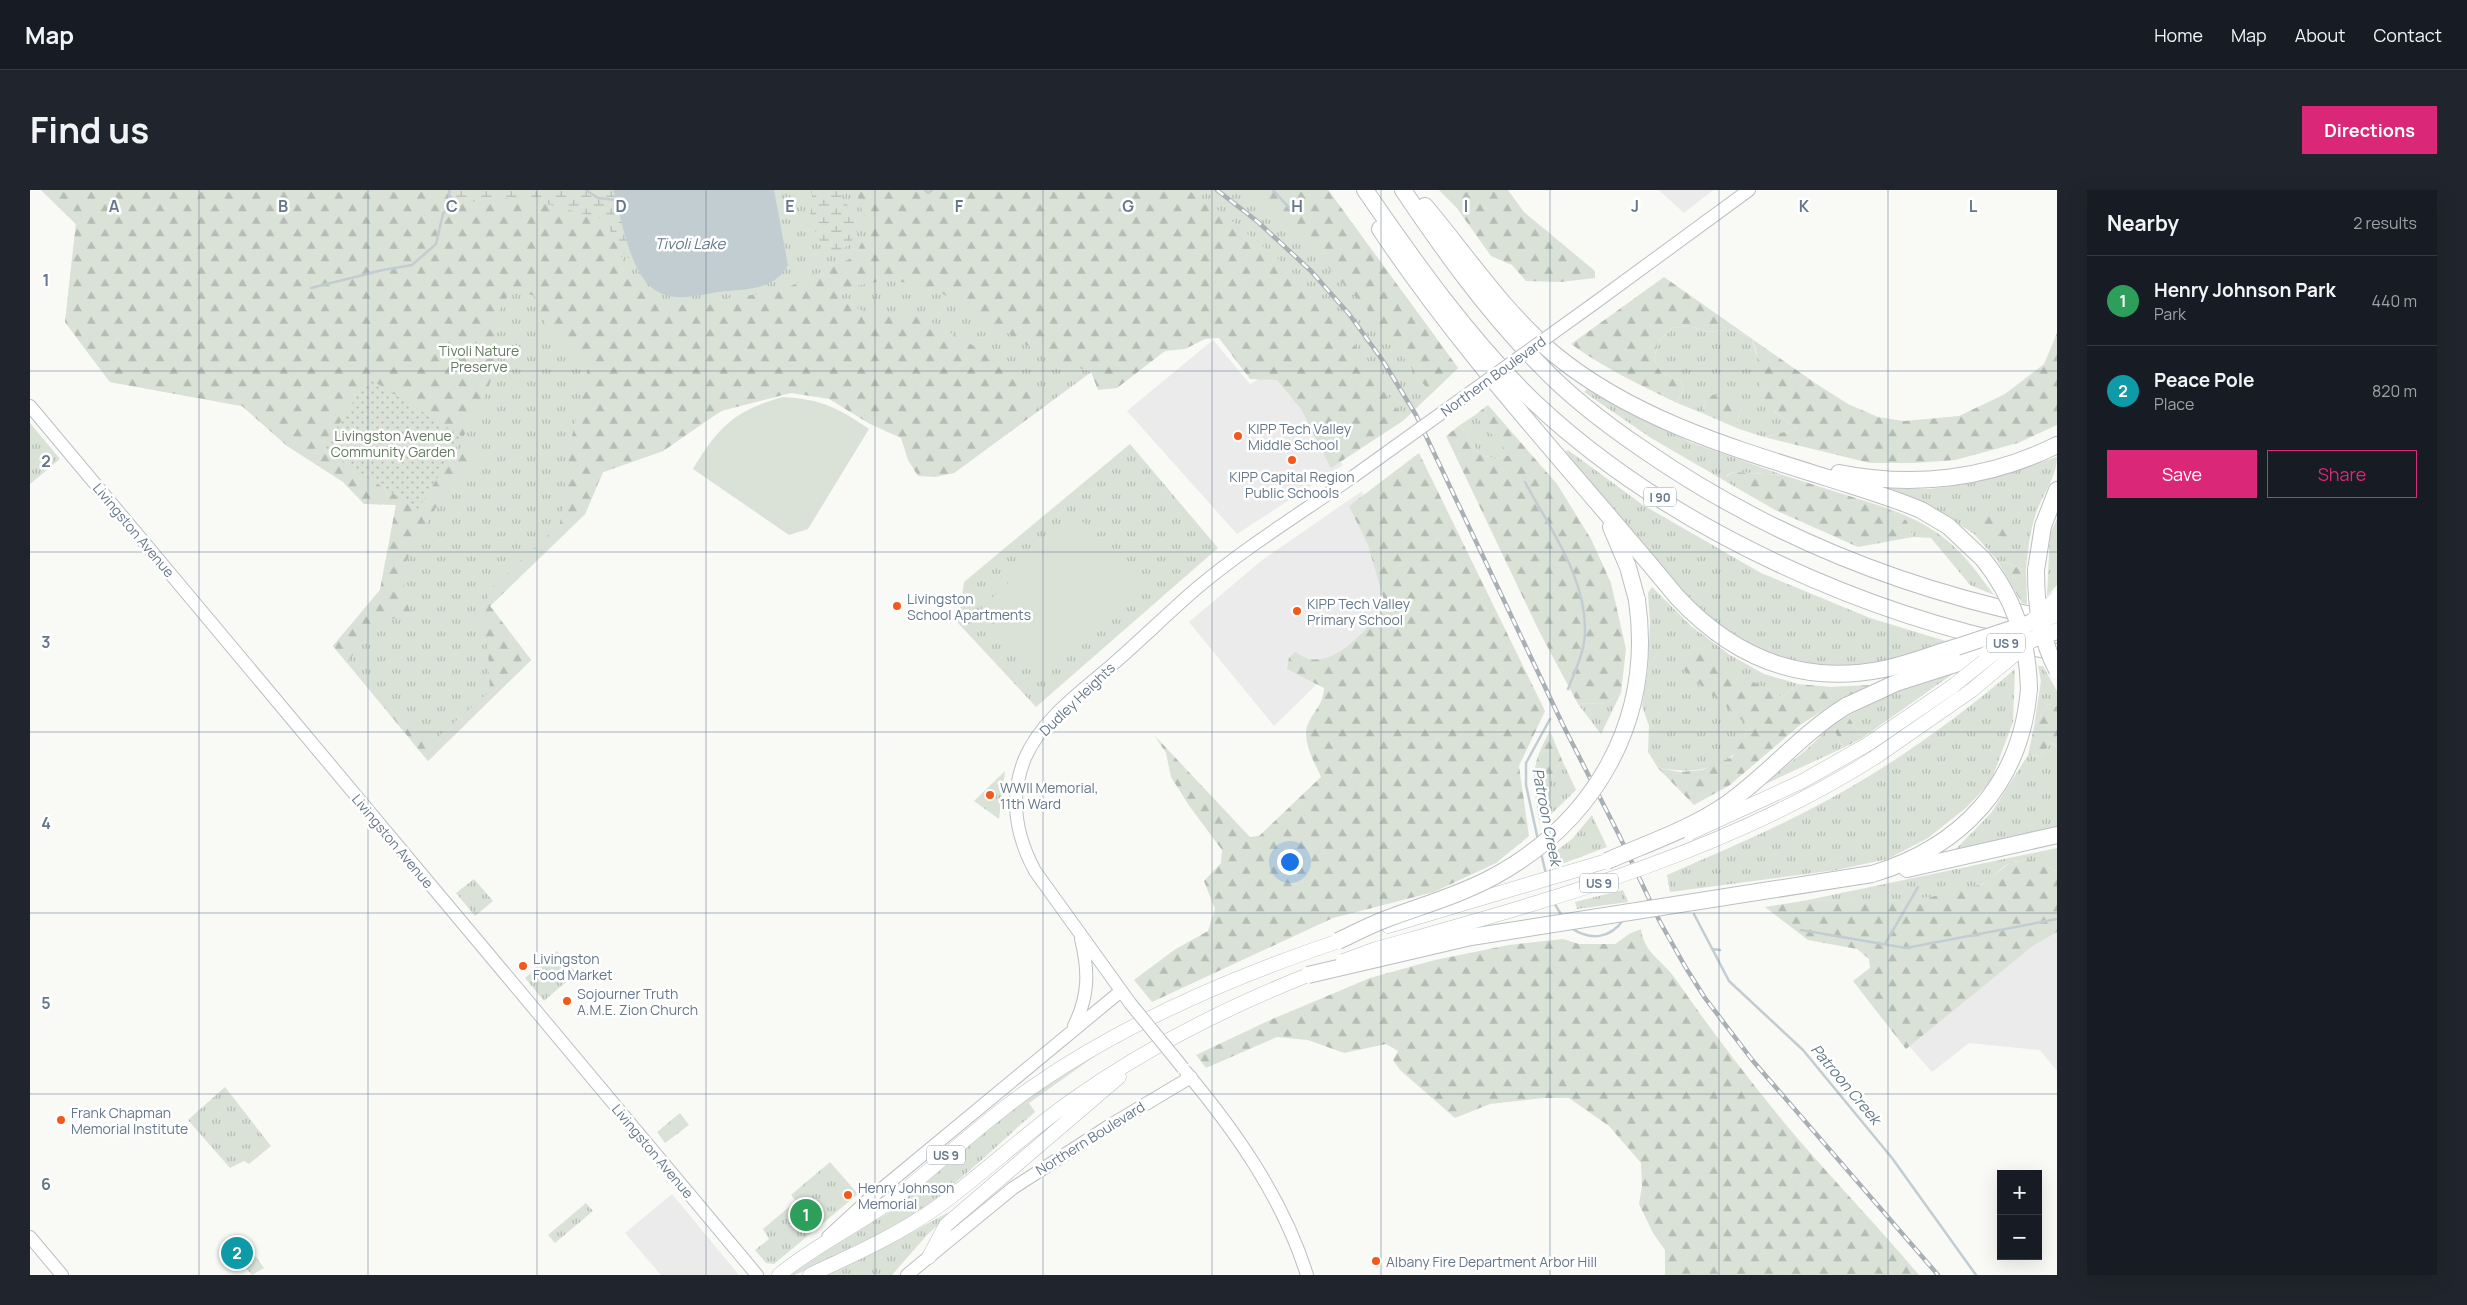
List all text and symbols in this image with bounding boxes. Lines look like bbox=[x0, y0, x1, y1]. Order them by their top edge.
text: Map bbox=[25, 18, 74, 51]
text: Home bbox=[2154, 23, 2203, 47]
text: Map bbox=[2231, 23, 2267, 47]
text: About bbox=[2295, 23, 2345, 47]
text: Contact bbox=[2373, 23, 2442, 47]
text: Find us bbox=[30, 106, 149, 154]
button: Directions bbox=[2302, 106, 2437, 154]
text: A bbox=[109, 195, 120, 217]
text: B bbox=[278, 195, 288, 217]
text: C bbox=[446, 195, 458, 217]
text: D bbox=[615, 195, 627, 217]
text: E bbox=[785, 195, 795, 217]
text: F bbox=[955, 195, 964, 217]
text: G bbox=[1122, 195, 1134, 217]
text: H bbox=[1291, 195, 1303, 217]
text: I bbox=[1464, 195, 1468, 217]
text: J bbox=[1631, 195, 1639, 217]
text: K bbox=[1799, 195, 1810, 217]
text: L bbox=[1969, 195, 1978, 217]
text: Nearby bbox=[2107, 209, 2179, 237]
text: 2 results bbox=[2353, 212, 2417, 234]
water label: Tivoli Lake bbox=[655, 233, 727, 254]
text: 1 bbox=[42, 269, 50, 291]
text: Henry Johnson Park bbox=[2154, 277, 2336, 303]
text: 1 bbox=[2119, 290, 2127, 312]
text: 440 m bbox=[2371, 290, 2417, 312]
text: Park bbox=[2154, 303, 2186, 325]
street label: Northern Boulevard bbox=[1437, 332, 1549, 420]
park label: Tivoli Nature Preserve bbox=[439, 341, 519, 376]
text: Peace Pole bbox=[2154, 367, 2255, 393]
text: 2 bbox=[2118, 380, 2128, 402]
text: 820 m bbox=[2372, 380, 2417, 402]
text: Place bbox=[2154, 393, 2194, 415]
place label: KIPP Tech Valley Middle School bbox=[1248, 419, 1352, 454]
park label: Livingston Avenue Community Garden bbox=[331, 426, 455, 461]
marker: KIPP Tech Valley Middle School bbox=[1232, 430, 1244, 442]
text: 2 bbox=[41, 450, 51, 472]
button: Save bbox=[2107, 450, 2257, 498]
button: Share bbox=[2267, 450, 2417, 498]
marker: KIPP Capital Region Public Schools bbox=[1286, 454, 1298, 466]
place label: KIPP Capital Region Public Schools bbox=[1229, 467, 1355, 502]
street label: Livingston Avenue bbox=[89, 479, 179, 581]
road number: I 90 bbox=[1644, 488, 1676, 506]
place label: Livingston School Apartments bbox=[907, 589, 1031, 624]
place label: KIPP Tech Valley Primary School bbox=[1307, 594, 1411, 629]
marker: Livingston School Apartments bbox=[891, 600, 903, 612]
marker: KIPP Tech Valley Primary School bbox=[1291, 605, 1303, 617]
text: 3 bbox=[41, 631, 51, 653]
road number: US 9 bbox=[1987, 633, 2025, 652]
street label: Dudley Heights bbox=[1035, 658, 1119, 740]
water label: Patroon Creek bbox=[1527, 766, 1567, 870]
place label: WWII Memorial, 11th Ward bbox=[1000, 778, 1098, 813]
marker: WWII Memorial, 11th Ward bbox=[984, 789, 996, 801]
street label: Livingston Avenue bbox=[348, 790, 438, 892]
text: 4 bbox=[41, 812, 51, 834]
your location bbox=[1277, 849, 1303, 875]
road number: US 9 bbox=[1580, 874, 1618, 892]
place label: Livingston Food Market bbox=[533, 949, 613, 984]
marker: Livingston Food Market bbox=[517, 960, 529, 972]
place label: Sojourner Truth A.M.E. Zion Church bbox=[577, 984, 698, 1019]
text: 5 bbox=[41, 992, 51, 1014]
marker: Sojourner Truth A.M.E. Zion Church bbox=[561, 995, 573, 1007]
water label: Patroon Creek bbox=[1806, 1039, 1887, 1131]
street label: Northern Boulevard bbox=[1032, 1097, 1148, 1179]
street label: Livingston Avenue bbox=[608, 1100, 698, 1202]
place label: Frank Chapman Memorial Institute bbox=[71, 1103, 188, 1138]
marker: Frank Chapman Memorial Institute bbox=[55, 1114, 67, 1126]
road number: US 9 bbox=[927, 1146, 965, 1164]
map controls bbox=[1997, 1170, 2042, 1260]
button: + bbox=[1997, 1170, 2042, 1215]
text: 6 bbox=[41, 1173, 51, 1195]
place label: Henry Johnson Memorial bbox=[858, 1178, 954, 1213]
marker: Henry Johnson Memorial bbox=[842, 1189, 854, 1201]
pin: 1 bbox=[790, 1196, 822, 1234]
button: − bbox=[1997, 1215, 2042, 1260]
pin: 2 bbox=[221, 1234, 253, 1272]
place label: Albany Fire Department Arbor Hill bbox=[1386, 1252, 1597, 1271]
marker: Albany Fire Department Arbor Hill bbox=[1370, 1255, 1382, 1267]

